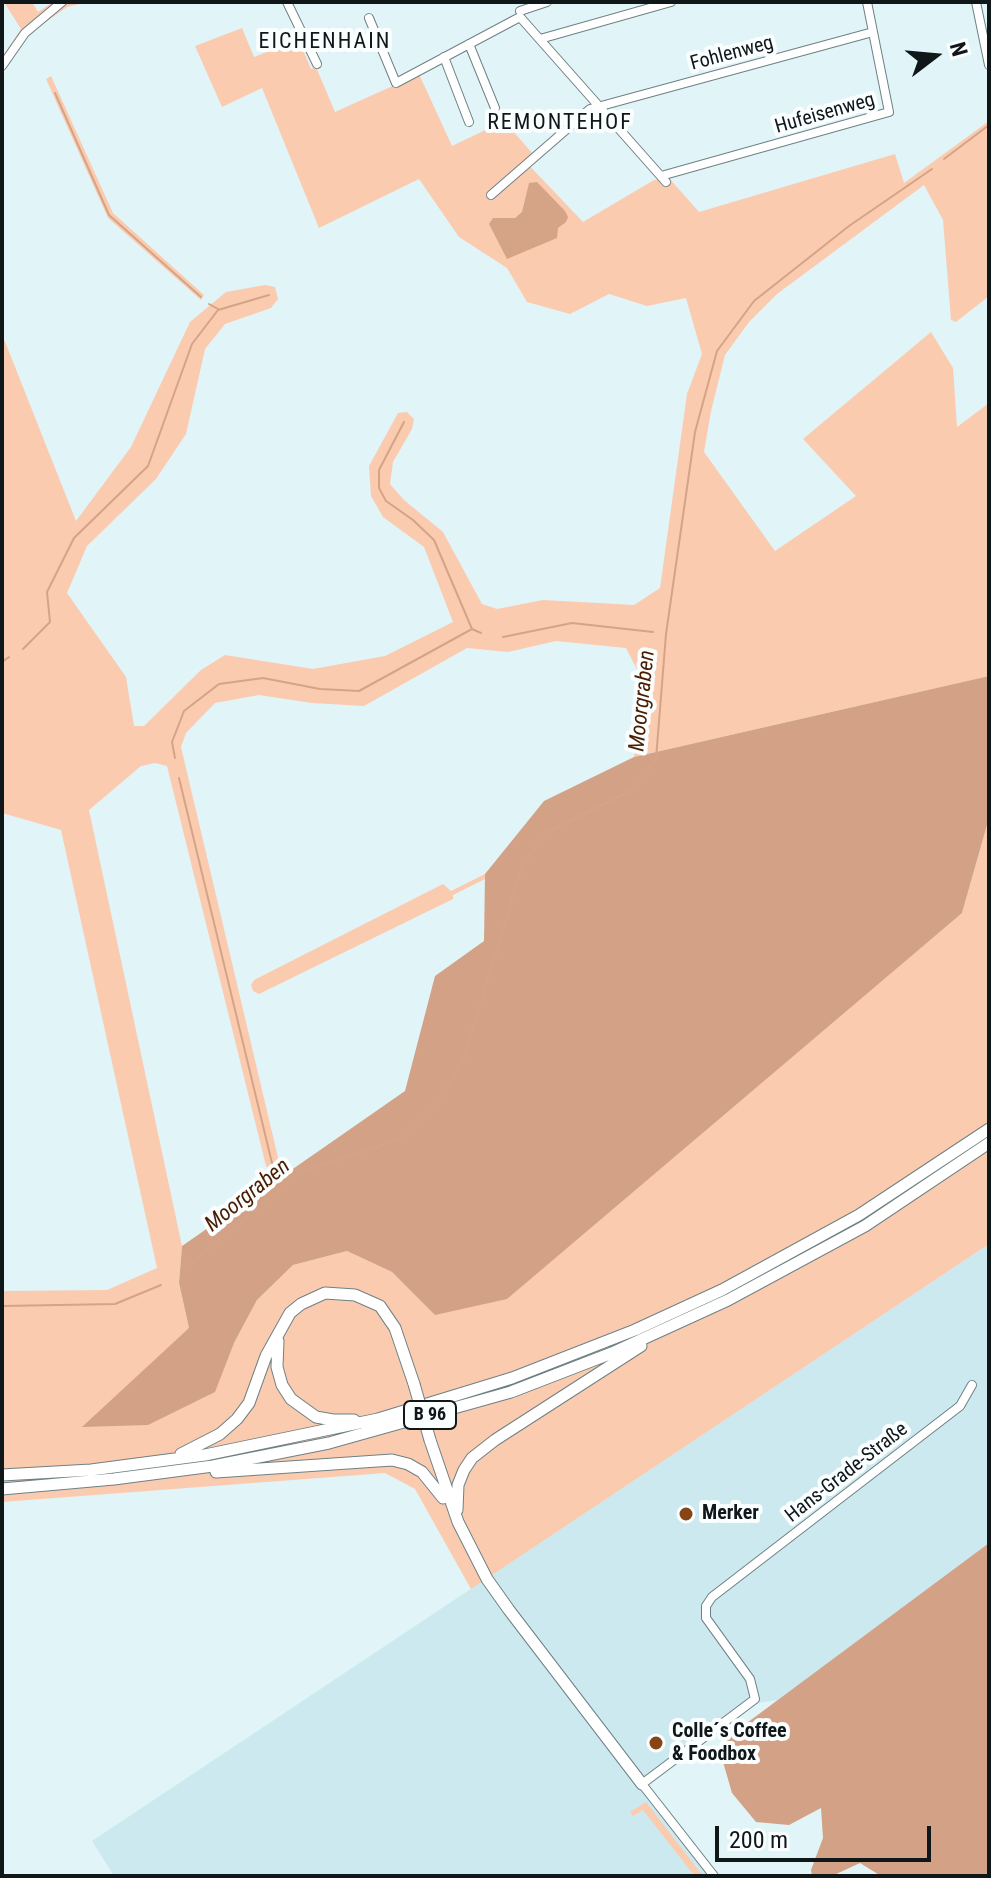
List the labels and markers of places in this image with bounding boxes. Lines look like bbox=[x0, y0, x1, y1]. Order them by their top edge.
place label: Merker bbox=[702, 1502, 759, 1526]
marker: Merker bbox=[677, 1505, 695, 1523]
place label: Colle´s Coffee & Foodbox bbox=[672, 1720, 787, 1767]
marker: Colle´s Coffee & Foodbox bbox=[647, 1734, 665, 1752]

